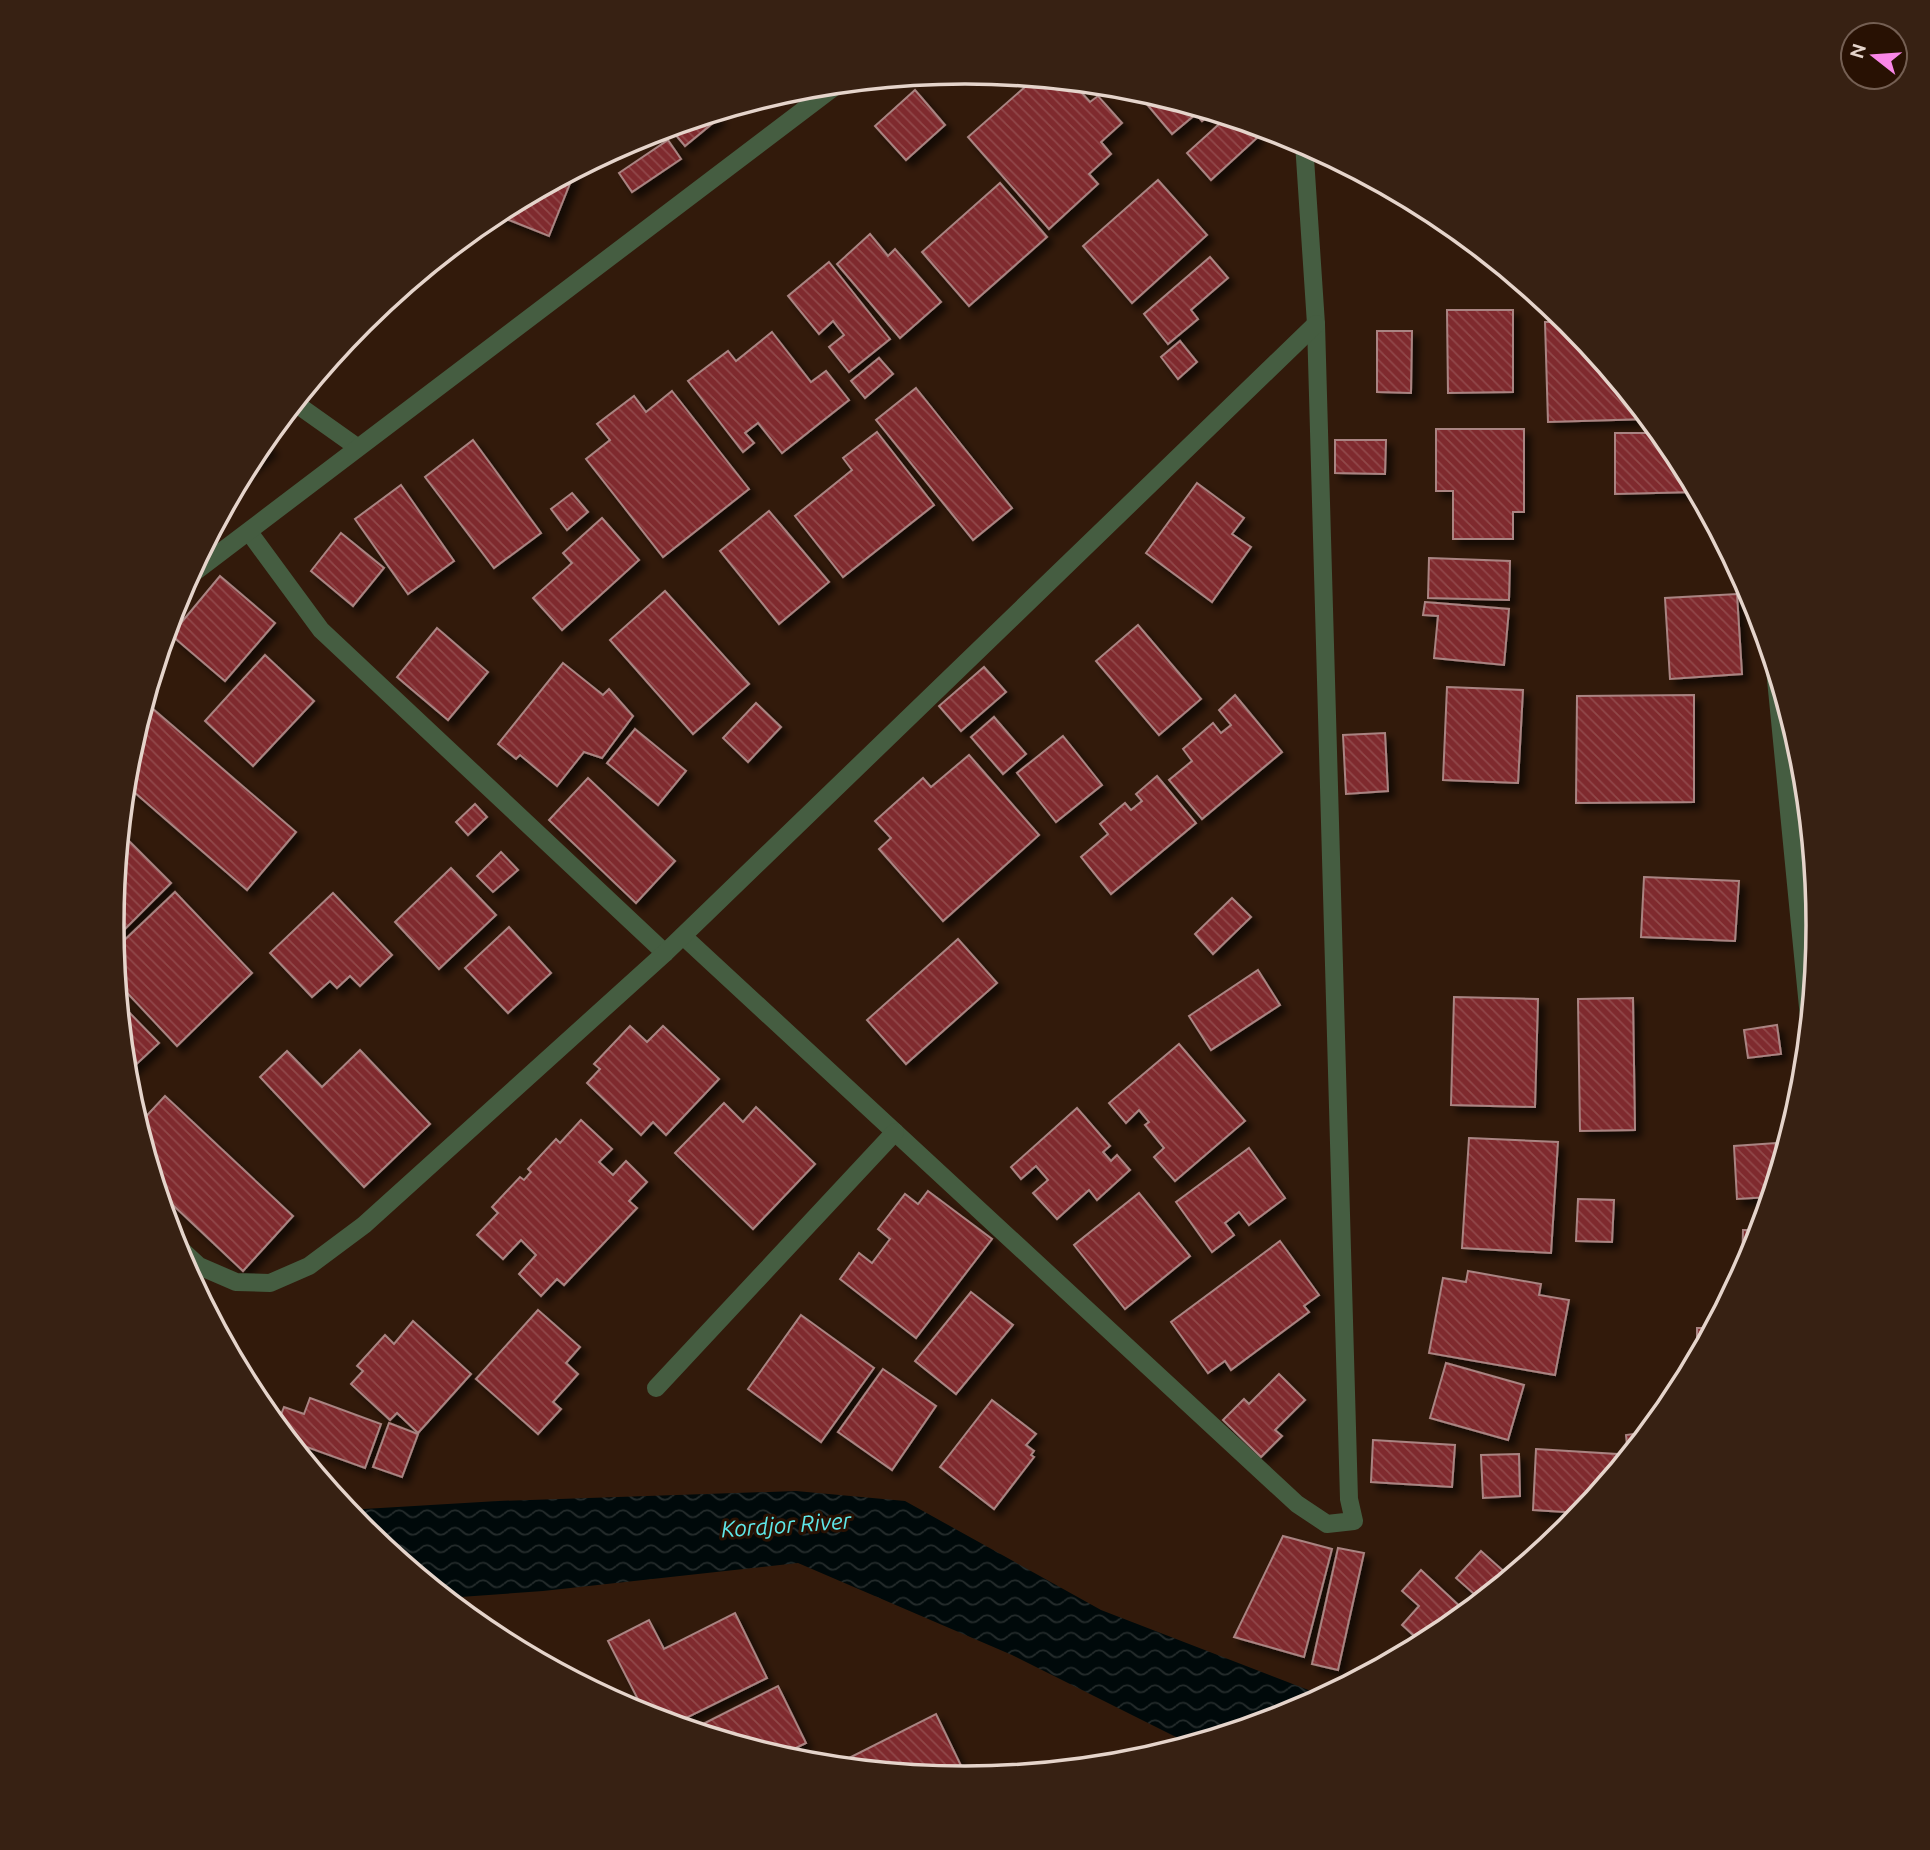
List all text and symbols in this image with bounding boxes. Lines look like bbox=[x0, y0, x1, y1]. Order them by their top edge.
north arrow bbox=[1839, 21, 1909, 91]
text: N bbox=[1845, 41, 1870, 61]
water label: Kordjor River bbox=[720, 1507, 853, 1542]

